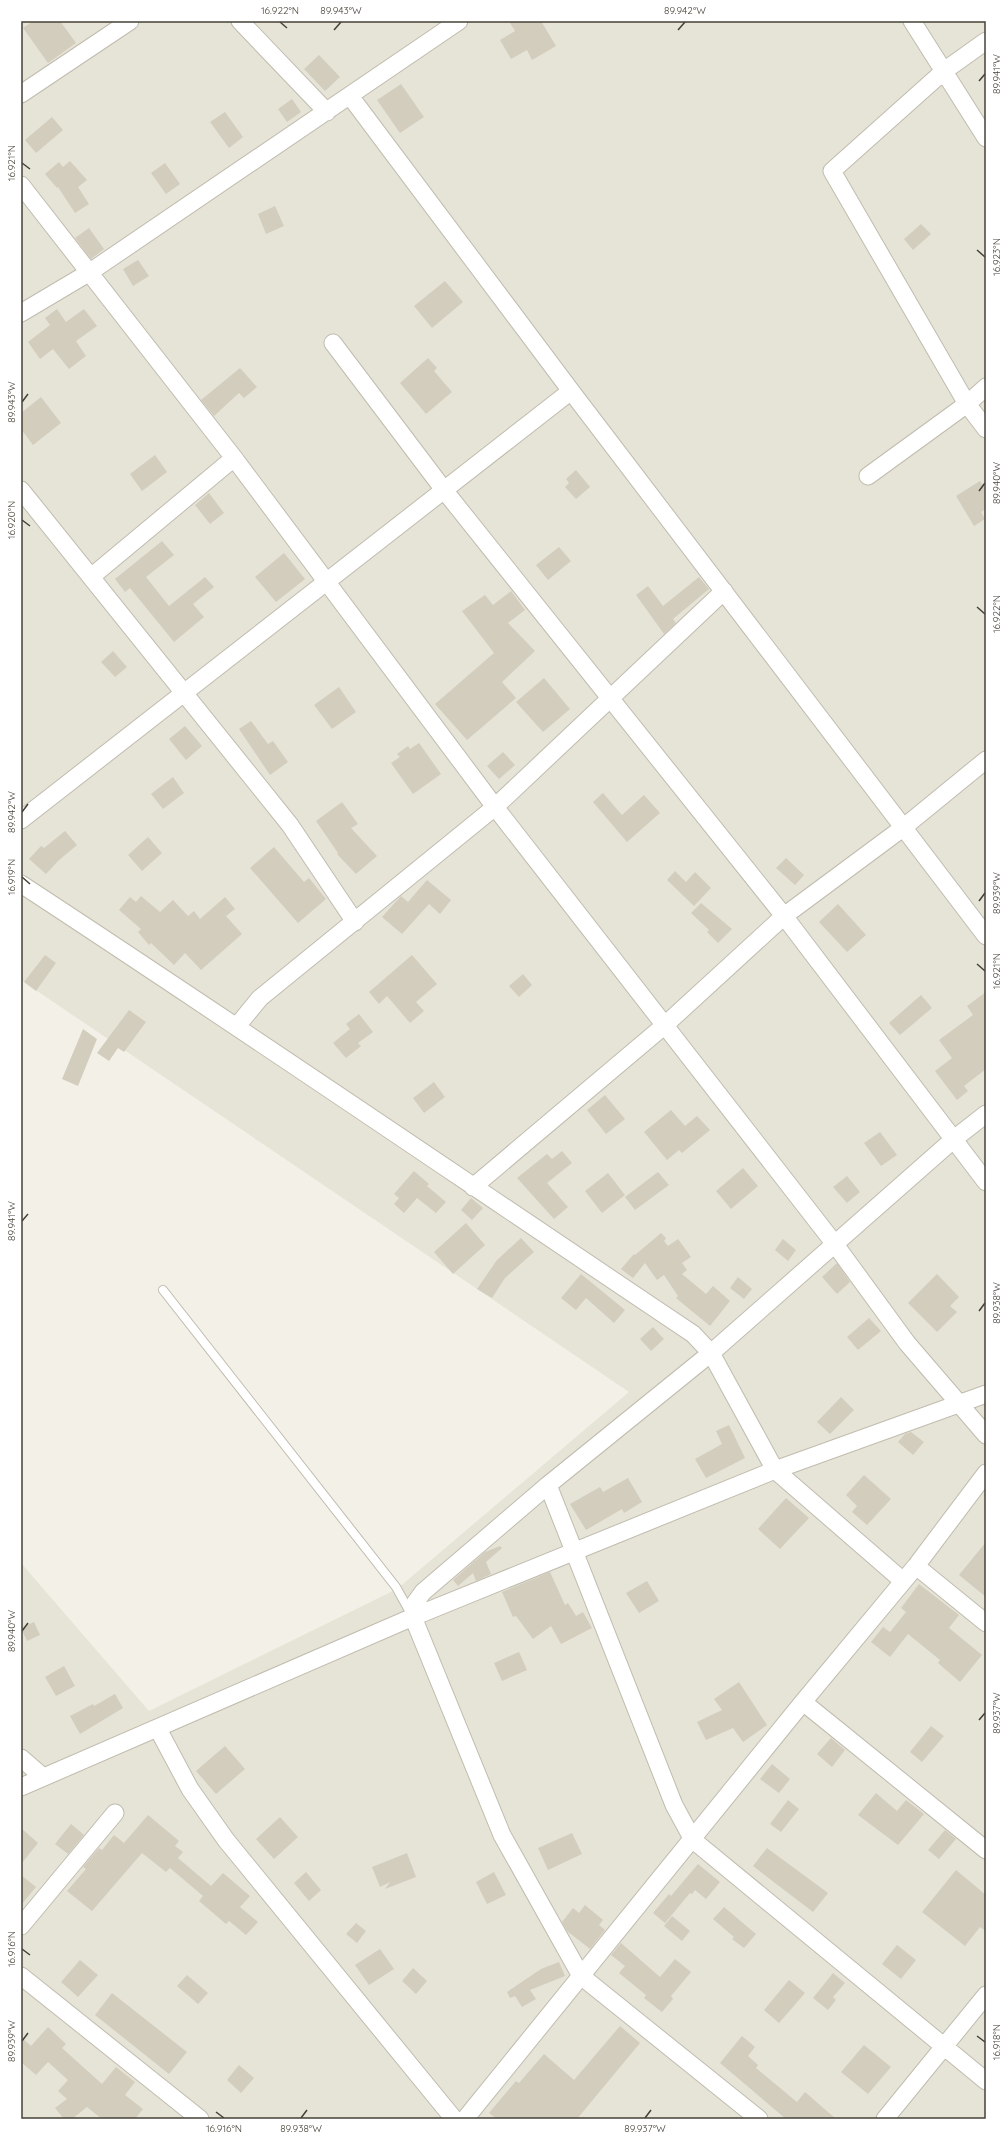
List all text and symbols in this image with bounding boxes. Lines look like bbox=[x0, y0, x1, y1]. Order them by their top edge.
text: 16.922°N bbox=[261, 4, 299, 17]
text: 89.943°W bbox=[320, 4, 362, 17]
text: 89.942°W bbox=[664, 4, 706, 17]
text: 89.941°W bbox=[990, 54, 1003, 94]
text: 16.921°N bbox=[5, 145, 18, 181]
text: 16.923°N bbox=[990, 238, 1003, 276]
text: 89.943°W bbox=[5, 381, 18, 423]
text: 89.940°W bbox=[990, 462, 1003, 504]
text: 16.920°N bbox=[5, 501, 18, 539]
text: 16.922°N bbox=[990, 595, 1003, 633]
text: 89.942°W bbox=[5, 791, 18, 833]
text: 16.919°N bbox=[5, 859, 18, 895]
text: 89.939°W bbox=[990, 872, 1003, 914]
text: 16.921°N bbox=[990, 953, 1003, 989]
text: 89.941°W bbox=[5, 1201, 18, 1241]
text: 89.938°W bbox=[990, 1282, 1003, 1324]
text: 89.940°W bbox=[5, 1610, 18, 1652]
text: 89.937°W bbox=[990, 1692, 1003, 1734]
text: 16.916°N bbox=[5, 1931, 18, 1967]
text: 89.939°W bbox=[5, 2020, 18, 2062]
text: 16.918°N bbox=[990, 2024, 1003, 2060]
text: 16.916°N bbox=[206, 2122, 242, 2135]
text: 89.938°W bbox=[280, 2122, 322, 2135]
text: 89.937°W bbox=[624, 2122, 666, 2135]

